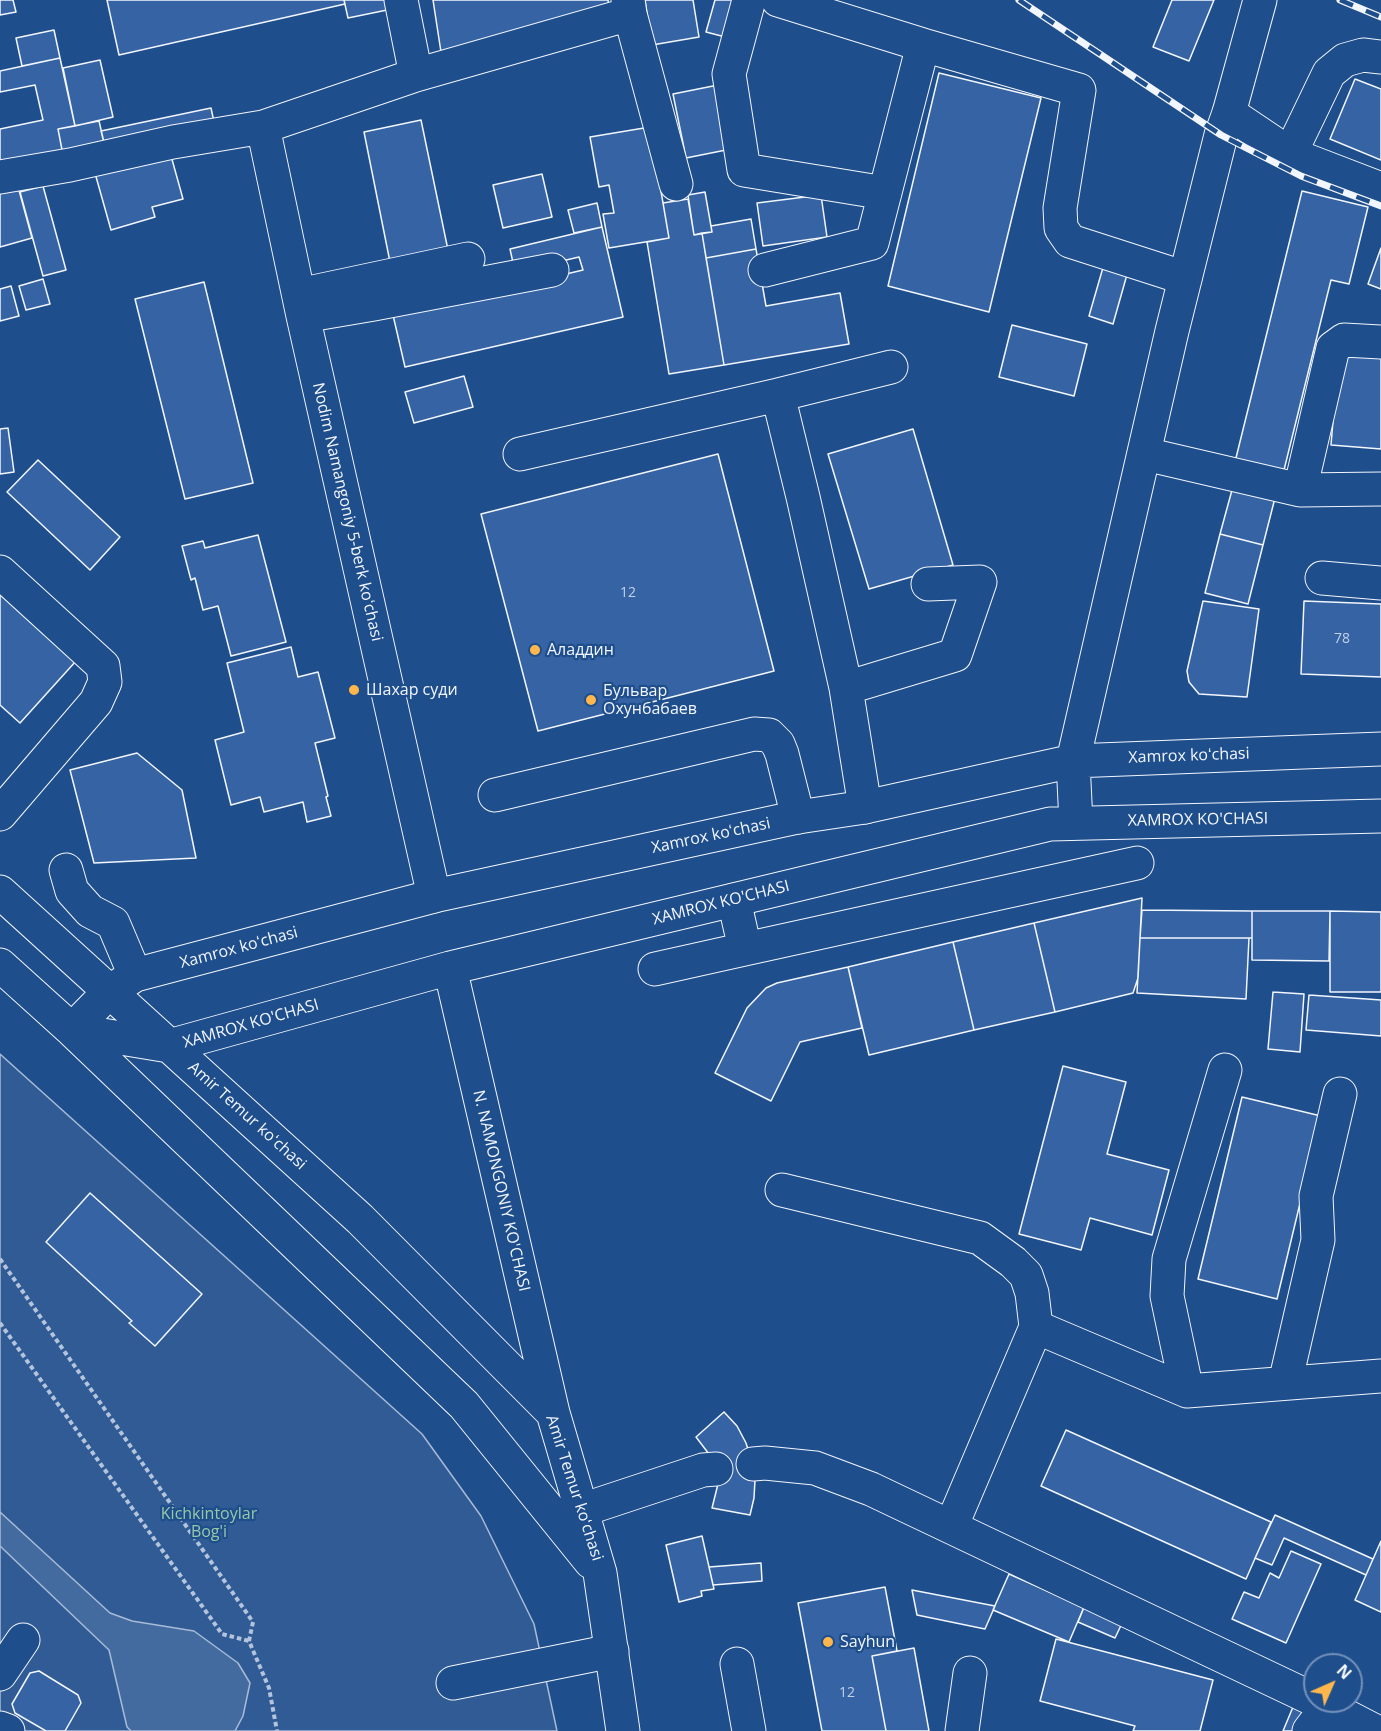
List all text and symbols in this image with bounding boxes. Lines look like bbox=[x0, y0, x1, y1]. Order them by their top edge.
street label: Nodim Namangoniy 5-berk koʻchasi bbox=[308, 381, 386, 643]
house number: 12 bbox=[620, 585, 636, 601]
house number: 78 bbox=[1334, 631, 1350, 647]
place label: Аладдин bbox=[547, 640, 614, 660]
marker: Аладдин bbox=[528, 643, 542, 657]
place label: Шахар суди bbox=[366, 680, 458, 700]
place label: Бульвар Охунбабаев bbox=[603, 681, 697, 719]
marker: Шахар суди bbox=[347, 683, 361, 697]
marker: Бульвар Охунбабаев bbox=[584, 693, 598, 707]
street label: Xamrox koʻchasi bbox=[1128, 744, 1250, 768]
street label: XAMROX KO'CHASI bbox=[1128, 809, 1268, 831]
street label: Xamrox koʻchasi bbox=[650, 814, 772, 858]
street label: XAMROX KO'CHASI bbox=[651, 877, 791, 929]
street label: Xamrox koʻchasi bbox=[178, 923, 300, 973]
street label: XAMROX KO'CHASI bbox=[181, 995, 321, 1053]
street label: Amir Temur koʻchasi bbox=[184, 1058, 310, 1174]
street label: N. NAMONGONIY KO'CHASI bbox=[468, 1088, 534, 1294]
street label: Amir Temur koʻchasi bbox=[541, 1413, 607, 1563]
park label: Kichkintoylar Bog'i bbox=[161, 1504, 257, 1542]
place label: Sayhun bbox=[840, 1632, 895, 1652]
marker: Sayhun bbox=[821, 1635, 835, 1649]
north arrow bbox=[1303, 1653, 1363, 1713]
text: N bbox=[1332, 1659, 1357, 1684]
house number: 12 bbox=[839, 1685, 855, 1701]

